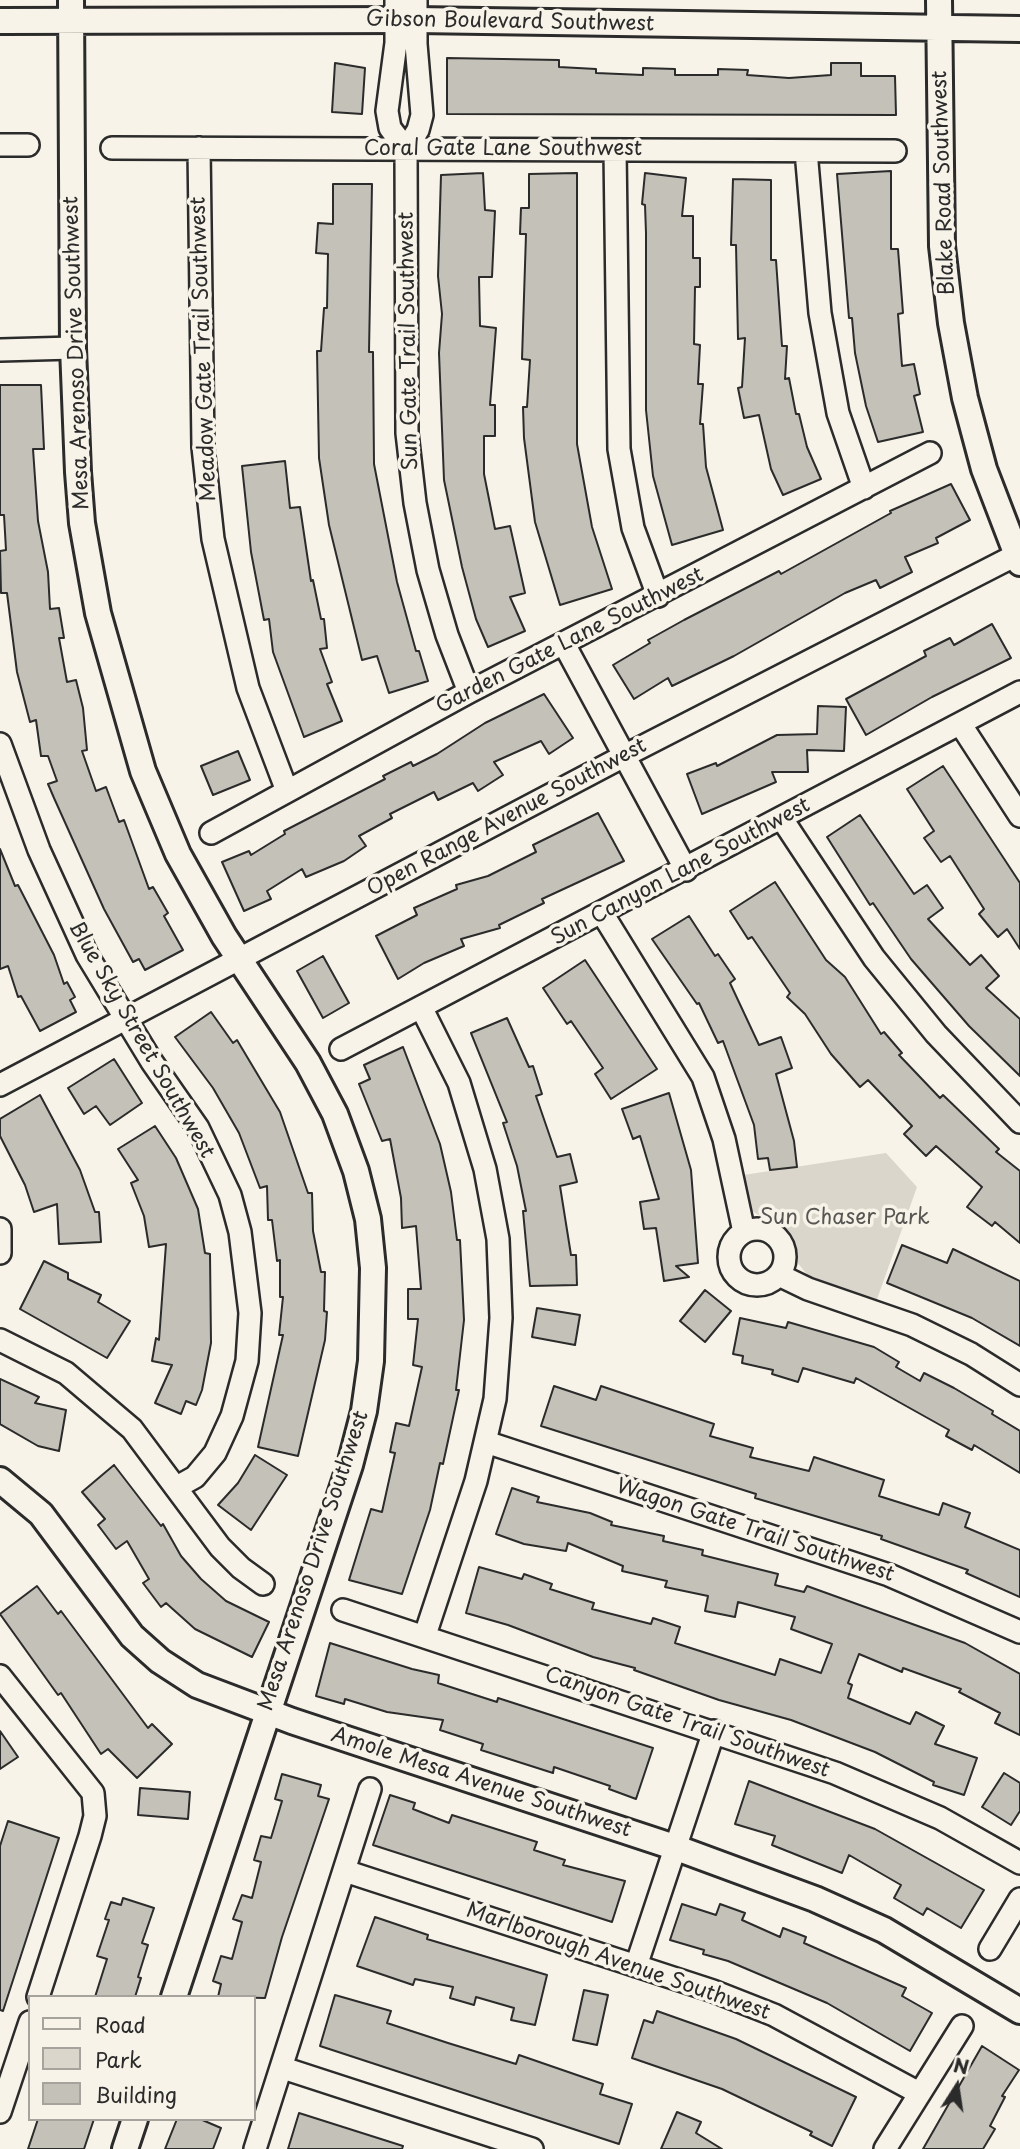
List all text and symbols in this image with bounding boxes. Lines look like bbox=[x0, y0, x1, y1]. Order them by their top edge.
street label: Gibson Boulevard Southwest bbox=[366, 7, 654, 37]
street label: Blake Road Southwest bbox=[927, 70, 961, 296]
street label: Coral Gate Lane Southwest bbox=[364, 136, 642, 162]
street label: Mesa Arenoso Drive Southwest bbox=[59, 196, 95, 510]
street label: Meadow Gate Trail Southwest bbox=[186, 196, 222, 502]
street label: Sun Gate Trail Southwest bbox=[394, 211, 424, 471]
street label: Garden Gate Lane Southwest bbox=[432, 562, 708, 720]
street label: Open Range Avenue Southwest bbox=[363, 733, 651, 903]
street label: Sun Canyon Lane Southwest bbox=[547, 793, 815, 951]
street label: Blue Sky Street Southwest bbox=[63, 917, 219, 1163]
park label: Sun Chaser Park bbox=[760, 1205, 930, 1231]
street label: Mesa Arenoso Drive Southwest bbox=[254, 1408, 374, 1714]
street label: Wagon Gate Trail Southwest bbox=[613, 1474, 897, 1588]
street label: Canyon Gate Trail Southwest bbox=[541, 1662, 833, 1784]
street label: Amole Mesa Avenue Southwest bbox=[328, 1723, 634, 1843]
street label: Marlborough Avenue Southwest bbox=[463, 1898, 773, 2026]
legend bbox=[28, 1995, 256, 2121]
text: Road bbox=[95, 2008, 146, 2040]
text: Park bbox=[95, 2043, 142, 2075]
text: N bbox=[951, 2050, 972, 2081]
north arrow bbox=[922, 2051, 992, 2121]
text: Building bbox=[95, 2078, 177, 2110]

